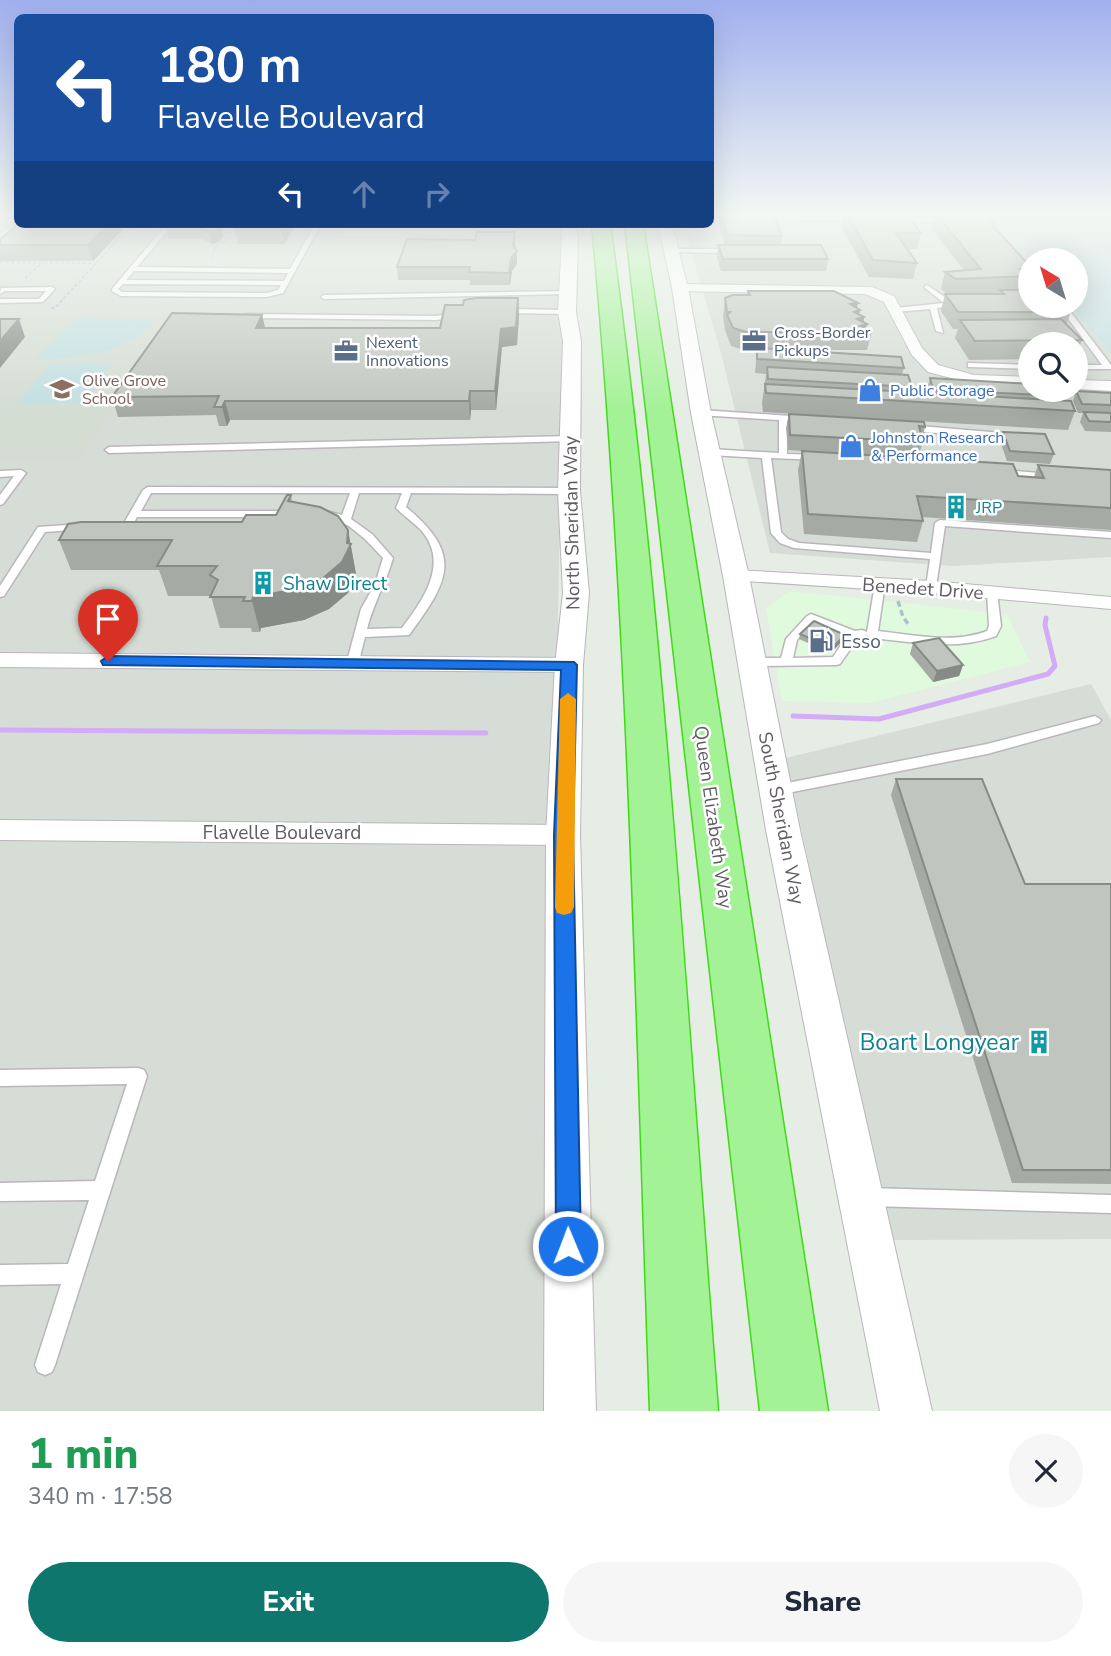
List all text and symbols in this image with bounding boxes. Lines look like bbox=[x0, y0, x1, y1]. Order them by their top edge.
text: 180 m bbox=[157, 32, 301, 99]
icon: left bbox=[42, 42, 133, 133]
text: Flavelle Boulevard bbox=[157, 96, 425, 139]
icon: left bbox=[272, 175, 310, 213]
icon: ahead bbox=[345, 175, 383, 213]
icon: right bbox=[418, 175, 456, 213]
north arrow bbox=[1018, 248, 1088, 318]
map controls bbox=[1018, 248, 1088, 402]
place label: Cross-Border Pickups bbox=[774, 322, 871, 362]
office icon: Cross-Border Pickups bbox=[740, 327, 768, 355]
place label: Nexent Innovations bbox=[366, 332, 449, 372]
button: search bbox=[1018, 332, 1088, 402]
office icon: Nexent Innovations bbox=[332, 337, 360, 365]
place label: Olive Grove School bbox=[82, 370, 166, 410]
school or university icon: Olive Grove School bbox=[48, 375, 76, 403]
shop icon: Public Storage bbox=[856, 376, 884, 404]
place label: Public Storage bbox=[890, 380, 995, 402]
place label: Johnston Research & Performance bbox=[870, 427, 1004, 467]
shop icon: Johnston Research & Performance bbox=[837, 432, 865, 460]
street label: North Sheridan Way bbox=[557, 435, 587, 610]
building icon: JRP bbox=[942, 493, 970, 521]
place label: JRP bbox=[975, 497, 1002, 519]
building icon: Shaw Direct bbox=[249, 569, 277, 597]
place label: Shaw Direct bbox=[283, 571, 387, 597]
street label: Benedet Drive bbox=[861, 572, 985, 606]
pin bbox=[78, 589, 138, 661]
icon: arrive bbox=[89, 600, 127, 638]
fuel station icon: Esso bbox=[807, 627, 835, 655]
place label: Esso bbox=[841, 629, 881, 655]
street label: Queen Elizabeth Way bbox=[687, 724, 739, 910]
street label: South Sheridan Way bbox=[752, 730, 811, 907]
street label: Flavelle Boulevard bbox=[203, 820, 361, 846]
place label: Boart Longyear bbox=[860, 1027, 1020, 1058]
building icon: Boart Longyear bbox=[1025, 1028, 1053, 1056]
position arrow bbox=[531, 1209, 605, 1283]
text: 1 min bbox=[28, 1426, 138, 1483]
button: close bbox=[1009, 1434, 1083, 1508]
text: 340 m · 17:58 bbox=[28, 1481, 173, 1512]
button: Exit bbox=[28, 1562, 549, 1642]
button: Share bbox=[563, 1562, 1083, 1642]

